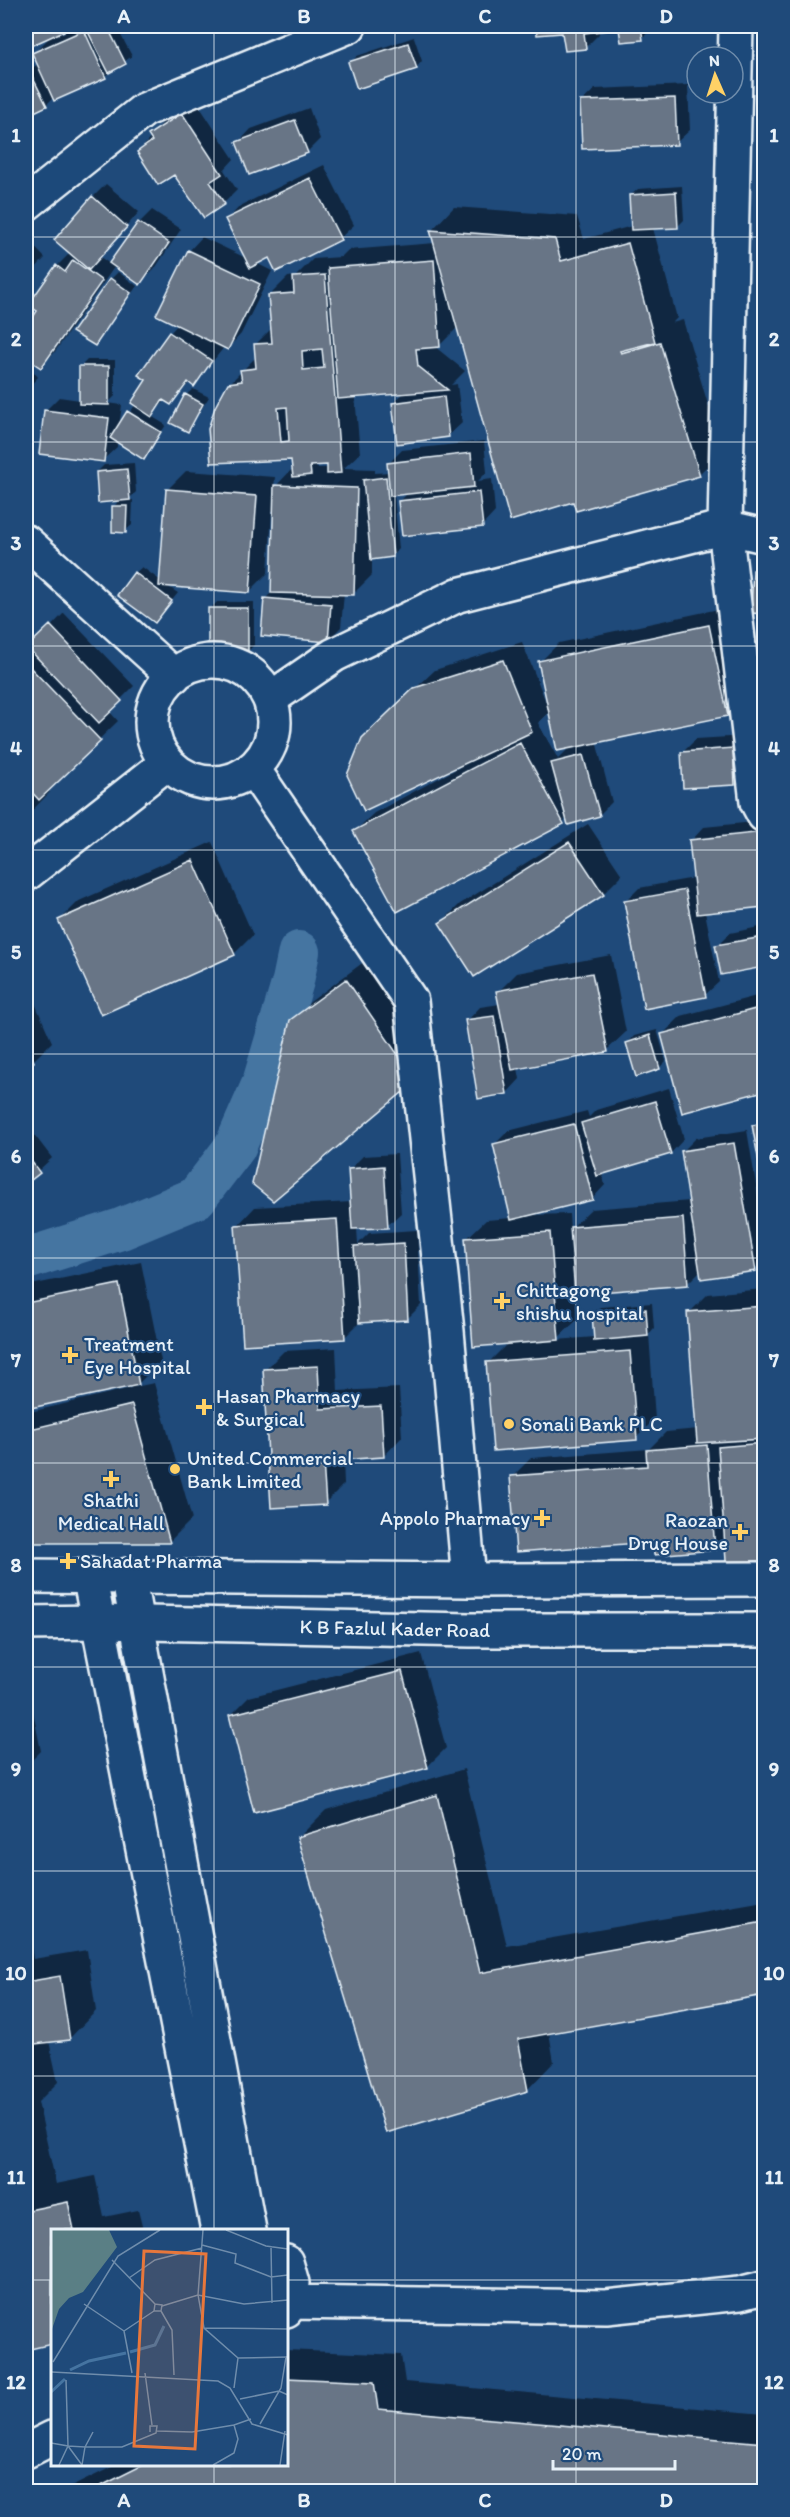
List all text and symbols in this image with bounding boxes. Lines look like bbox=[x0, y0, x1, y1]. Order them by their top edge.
text: A bbox=[117, 4, 131, 28]
text: B bbox=[298, 4, 311, 28]
text: C bbox=[479, 4, 492, 28]
text: D bbox=[659, 4, 673, 28]
north arrow bbox=[685, 45, 745, 105]
text: N bbox=[708, 51, 720, 70]
text: 1 bbox=[11, 123, 21, 147]
text: 1 bbox=[769, 123, 779, 147]
text: 2 bbox=[11, 327, 22, 351]
text: 2 bbox=[769, 327, 780, 351]
text: 3 bbox=[11, 531, 22, 555]
text: 3 bbox=[769, 531, 780, 555]
text: 4 bbox=[10, 736, 22, 760]
text: 4 bbox=[768, 736, 780, 760]
text: 5 bbox=[11, 940, 22, 964]
text: 5 bbox=[769, 940, 780, 964]
text: 6 bbox=[11, 1144, 22, 1168]
text: 6 bbox=[769, 1144, 780, 1168]
place label: Chittagong shishu hospital bbox=[516, 1278, 644, 1325]
marker: Chittagong shishu hospital bbox=[493, 1292, 511, 1310]
place label: Treatment Eye Hospital bbox=[84, 1332, 191, 1379]
marker: Treatment Eye Hospital bbox=[61, 1346, 79, 1364]
text: 7 bbox=[10, 1348, 21, 1372]
text: 7 bbox=[768, 1348, 779, 1372]
place label: Hasan Pharmacy & Surgical bbox=[216, 1384, 360, 1431]
marker: Hasan Pharmacy & Surgical bbox=[197, 1400, 211, 1414]
place label: Sonali Bank PLC bbox=[521, 1412, 663, 1436]
marker: Sonali Bank PLC bbox=[502, 1417, 516, 1431]
place label: United Commercial Bank Limited bbox=[187, 1446, 353, 1493]
marker: United Commercial Bank Limited bbox=[168, 1462, 182, 1476]
marker: Shathi Medical Hall bbox=[104, 1472, 118, 1486]
place label: Shathi Medical Hall bbox=[58, 1488, 165, 1535]
place label: Appolo Pharmacy bbox=[380, 1506, 531, 1530]
place label: Raozan Drug House bbox=[627, 1508, 728, 1555]
marker: Appolo Pharmacy bbox=[535, 1511, 549, 1525]
marker: Raozan Drug House bbox=[733, 1525, 747, 1539]
place label: Sahadat Pharma bbox=[80, 1549, 222, 1573]
text: 8 bbox=[11, 1553, 22, 1577]
text: 8 bbox=[769, 1553, 780, 1577]
marker: Sahadat Pharma bbox=[61, 1554, 75, 1568]
street label: K B Fazlul Kader Road bbox=[299, 1614, 490, 1642]
text: 9 bbox=[11, 1757, 21, 1781]
text: 9 bbox=[769, 1757, 779, 1781]
text: 10 bbox=[5, 1961, 27, 1985]
text: 10 bbox=[763, 1961, 785, 1985]
text: 11 bbox=[7, 2165, 26, 2189]
text: 11 bbox=[765, 2165, 784, 2189]
inset map bbox=[51, 2229, 288, 2466]
text: 12 bbox=[6, 2370, 26, 2394]
text: 12 bbox=[764, 2370, 784, 2394]
scale bar bbox=[553, 2433, 674, 2471]
text: 20 m bbox=[562, 2443, 602, 2465]
text: A bbox=[117, 2488, 131, 2512]
text: B bbox=[298, 2488, 311, 2512]
text: C bbox=[479, 2488, 492, 2512]
text: D bbox=[659, 2488, 673, 2512]

